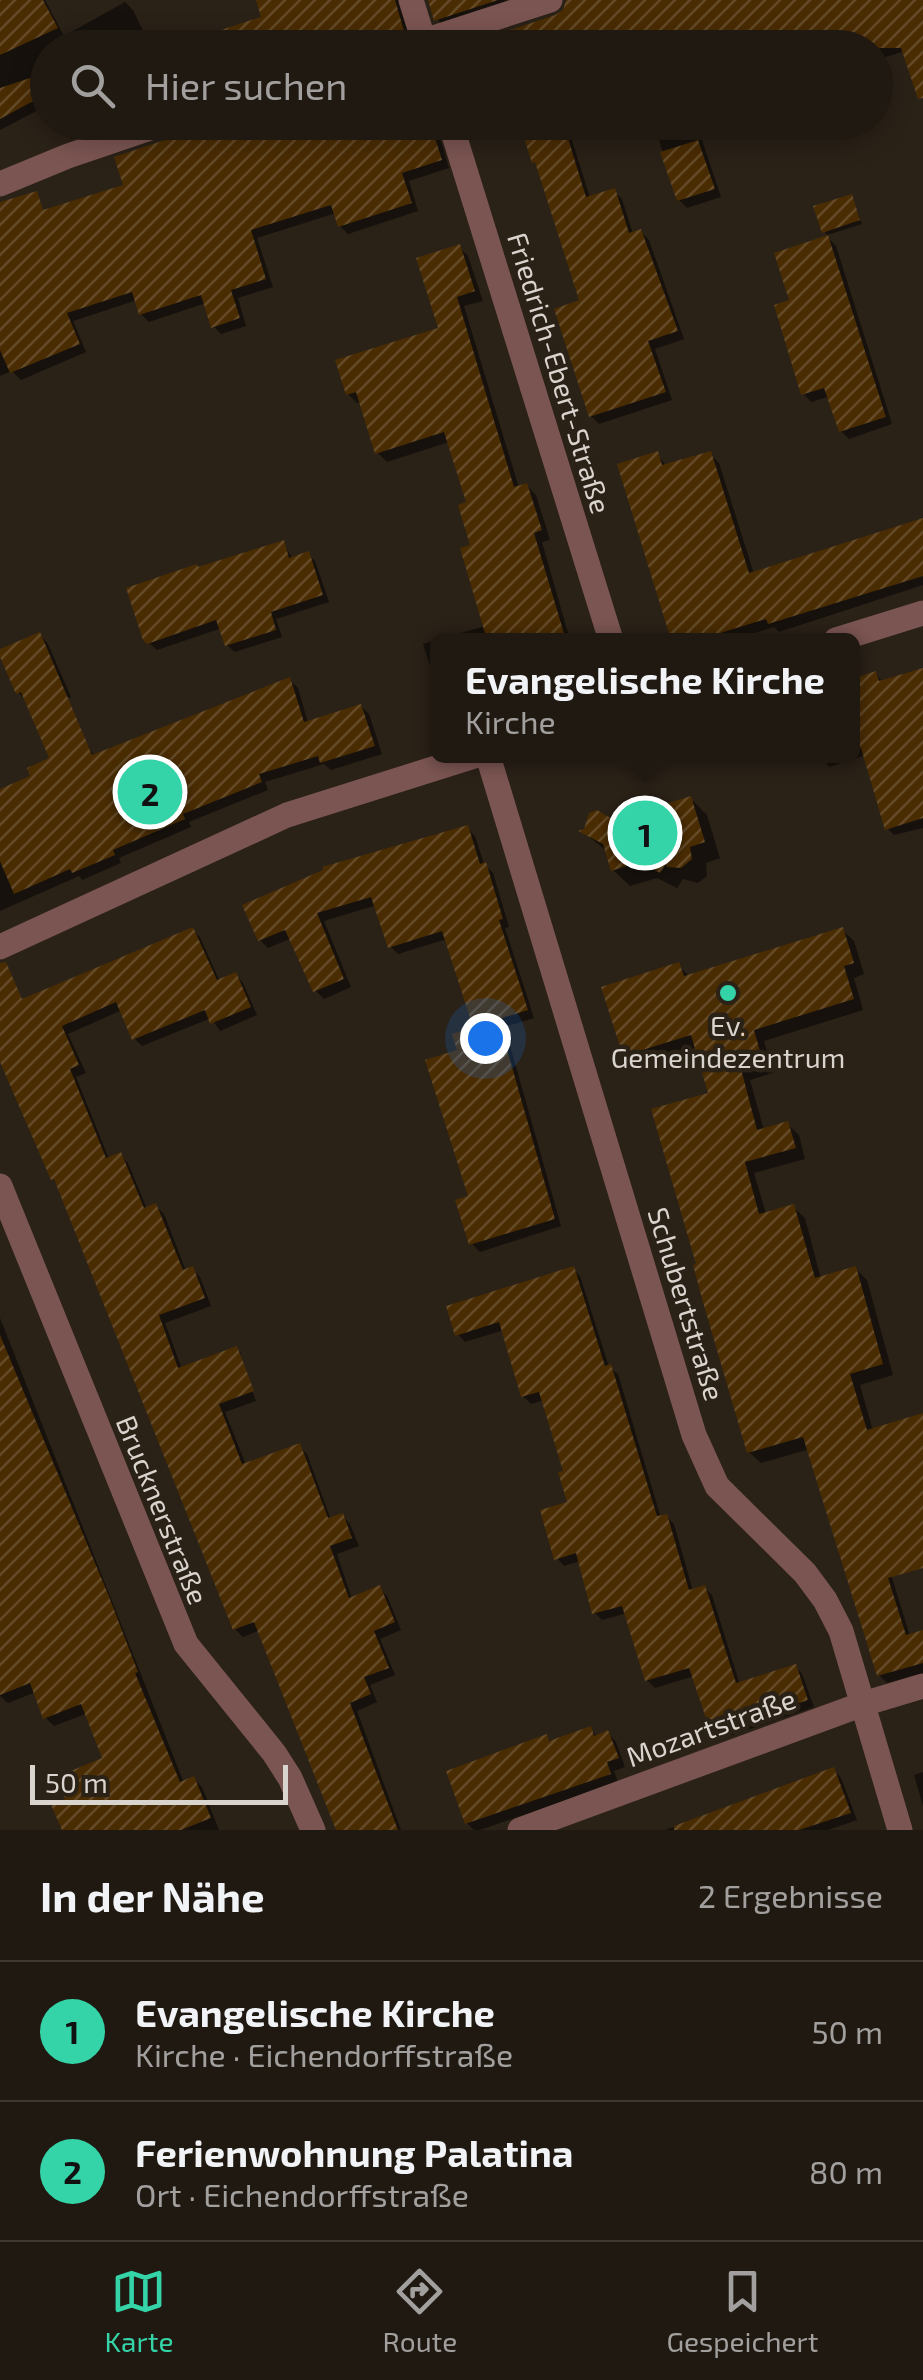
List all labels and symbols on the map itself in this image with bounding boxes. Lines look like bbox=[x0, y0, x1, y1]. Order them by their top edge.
street label: Friedrich-Ebert-Straße bbox=[501, 228, 619, 517]
pin: 2 bbox=[118, 754, 182, 830]
pin: 1 bbox=[612, 796, 678, 870]
marker: Ev. Gemeindezentrum bbox=[717, 982, 739, 1004]
place label: Ev. Gemeindezentrum bbox=[611, 1008, 845, 1074]
your location bbox=[460, 1013, 511, 1064]
street label: Schubertstraße bbox=[641, 1203, 732, 1404]
street label: Brucknerstraße bbox=[110, 1410, 216, 1609]
street label: Mozartstraße bbox=[621, 1681, 800, 1773]
scale bar bbox=[30, 1760, 288, 1804]

